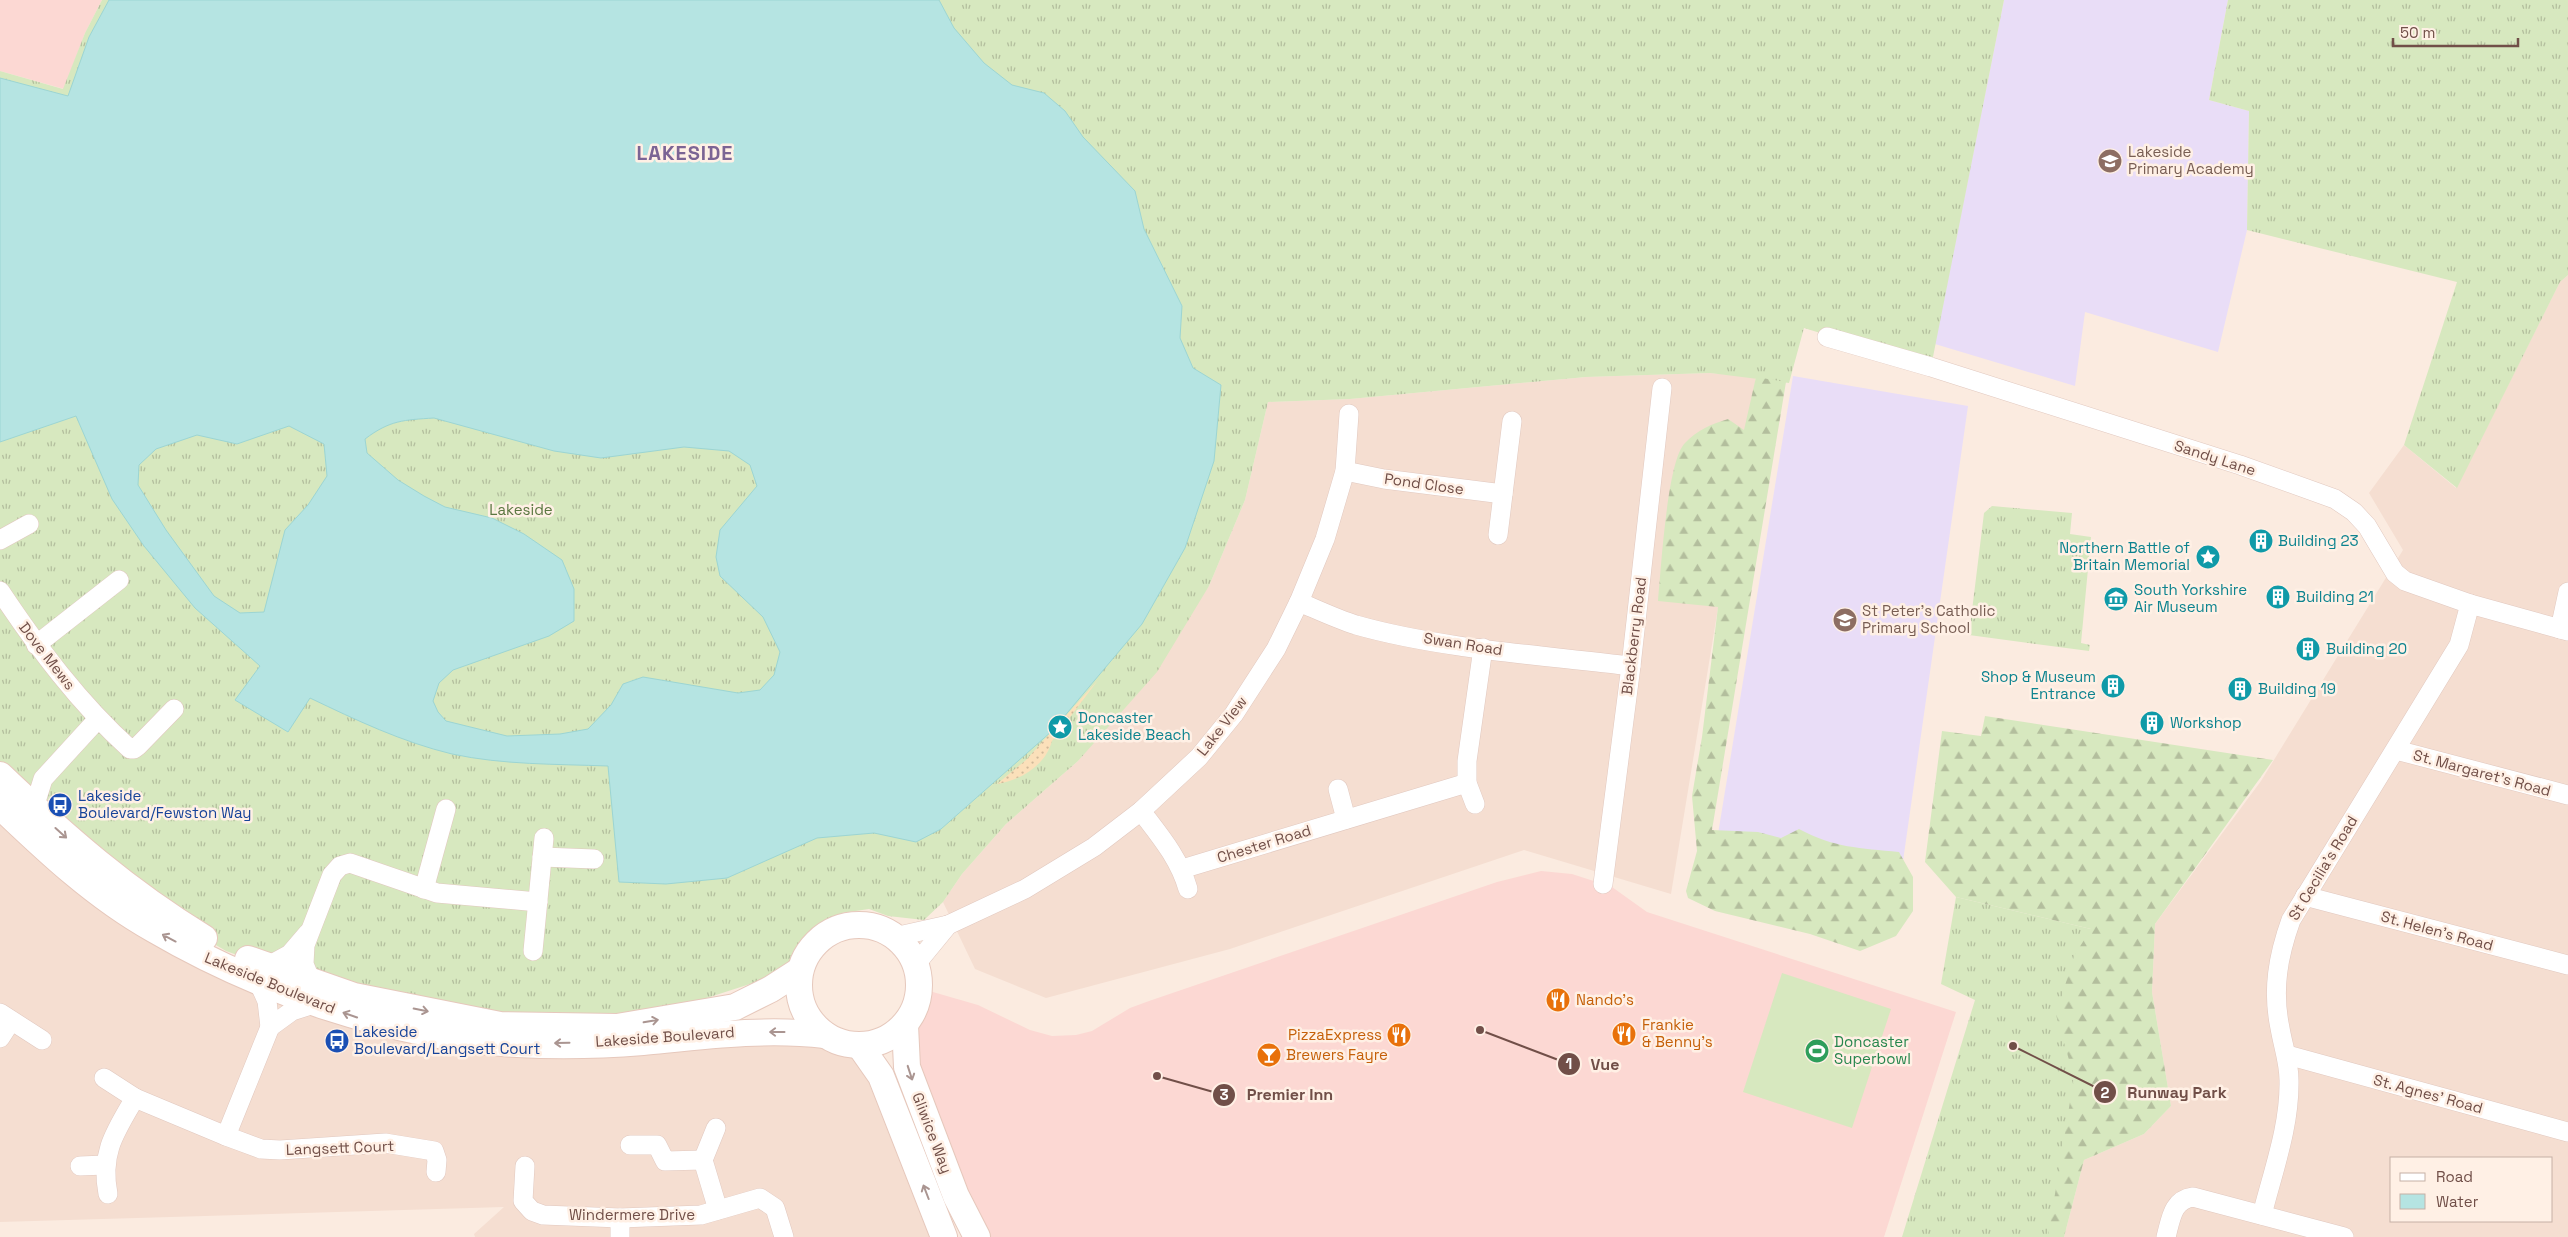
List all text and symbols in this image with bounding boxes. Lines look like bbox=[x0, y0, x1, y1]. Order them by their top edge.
scale bar bbox=[2393, 15, 2518, 47]
text: 50 m bbox=[2400, 23, 2435, 42]
district label: LAKESIDE bbox=[637, 140, 733, 166]
place label: Lakeside Primary Academy bbox=[2128, 142, 2254, 178]
school or university icon: Lakeside Primary Academy bbox=[2097, 148, 2123, 174]
street label: Sandy Lane bbox=[2172, 435, 2258, 480]
street label: Pond Close bbox=[1383, 469, 1465, 499]
park label: Lakeside bbox=[489, 500, 553, 519]
building icon: Building 23 bbox=[2248, 528, 2274, 554]
place label: Building 23 bbox=[2278, 531, 2359, 550]
place label: Northern Battle of Britain Memorial bbox=[2059, 538, 2190, 574]
place icon: Northern Battle of Britain Memorial bbox=[2195, 544, 2221, 570]
street label: Blackberry Road bbox=[1617, 576, 1650, 696]
place label: South Yorkshire Air Museum bbox=[2134, 580, 2247, 616]
building icon: Building 21 bbox=[2265, 584, 2291, 610]
museum icon: South Yorkshire Air Museum bbox=[2103, 586, 2129, 612]
place label: Building 21 bbox=[2296, 587, 2374, 606]
place label: St Peter's Catholic Primary School bbox=[1862, 601, 1995, 637]
school or university icon: St Peter's Catholic Primary School bbox=[1832, 607, 1858, 633]
street label: Dove Mews bbox=[15, 618, 80, 694]
street label: Swan Road bbox=[1422, 628, 1504, 659]
building icon: Building 20 bbox=[2295, 636, 2321, 662]
place label: Building 20 bbox=[2326, 639, 2407, 658]
place label: Shop & Museum Entrance bbox=[1981, 667, 2096, 703]
building icon: Shop & Museum Entrance bbox=[2100, 673, 2126, 699]
building icon: Building 19 bbox=[2227, 676, 2253, 702]
place label: Building 19 bbox=[2258, 679, 2336, 698]
street label: Lake View bbox=[1192, 692, 1251, 759]
place label: Doncaster Lakeside Beach bbox=[1078, 708, 1191, 744]
building icon: Workshop bbox=[2139, 710, 2165, 736]
place label: Workshop bbox=[2170, 713, 2242, 732]
place icon: Doncaster Lakeside Beach bbox=[1047, 714, 1073, 740]
street label: St. Margaret's Road bbox=[2411, 745, 2553, 800]
place label: Lakeside Boulevard/Fewston Way bbox=[78, 786, 252, 822]
bus stop icon: Lakeside Boulevard/Fewston Way bbox=[47, 792, 73, 818]
street label: St Cecilia's Road bbox=[2284, 812, 2361, 924]
street label: Chester Road bbox=[1215, 820, 1313, 867]
one-way arrow bbox=[54, 827, 67, 839]
street label: St. Helen's Road bbox=[2379, 906, 2495, 955]
one-way arrow bbox=[161, 933, 176, 943]
street label: Lakeside Boulevard bbox=[202, 948, 338, 1017]
restaurant icon: Nando's bbox=[1545, 987, 1571, 1013]
place label: Nando's bbox=[1576, 990, 1634, 1009]
one-way arrow bbox=[412, 1005, 428, 1015]
one-way arrow bbox=[343, 1009, 359, 1019]
place label: Frankie & Benny's bbox=[1642, 1015, 1713, 1051]
one-way arrow bbox=[643, 1016, 659, 1026]
restaurant icon: Frankie & Benny's bbox=[1611, 1021, 1637, 1047]
place label: Lakeside Boulevard/Langsett Court bbox=[354, 1022, 540, 1058]
street label: Lakeside Boulevard bbox=[595, 1022, 735, 1051]
restaurant icon: PizzaExpress bbox=[1386, 1022, 1412, 1048]
place label: PizzaExpress bbox=[1288, 1025, 1382, 1044]
one-way arrow bbox=[769, 1027, 786, 1037]
bus stop icon: Lakeside Boulevard/Langsett Court bbox=[324, 1028, 350, 1054]
place label: Doncaster Superbowl bbox=[1834, 1032, 1911, 1068]
one-way arrow bbox=[555, 1038, 571, 1048]
sports icon: Doncaster Superbowl bbox=[1804, 1038, 1830, 1064]
bar icon: Brewers Fayre bbox=[1256, 1042, 1282, 1068]
place label: Brewers Fayre bbox=[1286, 1045, 1388, 1064]
callout: Vue bbox=[1556, 1049, 1630, 1080]
text: 1 bbox=[1566, 1054, 1572, 1073]
text: Vue bbox=[1591, 1054, 1619, 1075]
one-way arrow bbox=[906, 1064, 915, 1080]
street label: St. Agnes' Road bbox=[2371, 1070, 2485, 1117]
callout: Runway Park bbox=[2092, 1077, 2236, 1108]
callout: Premier Inn bbox=[1211, 1079, 1343, 1110]
text: Runway Park bbox=[2127, 1082, 2227, 1103]
text: 2 bbox=[2101, 1083, 2110, 1102]
text: Premier Inn bbox=[1247, 1084, 1333, 1105]
text: 3 bbox=[1219, 1085, 1229, 1104]
street label: Gliwice Way bbox=[908, 1090, 957, 1176]
street label: Langsett Court bbox=[285, 1136, 395, 1159]
legend bbox=[2390, 1157, 2553, 1222]
text: Road bbox=[2436, 1167, 2473, 1186]
one-way arrow bbox=[921, 1185, 930, 1200]
text: Water bbox=[2436, 1192, 2479, 1211]
street label: Windermere Drive bbox=[569, 1205, 695, 1224]

